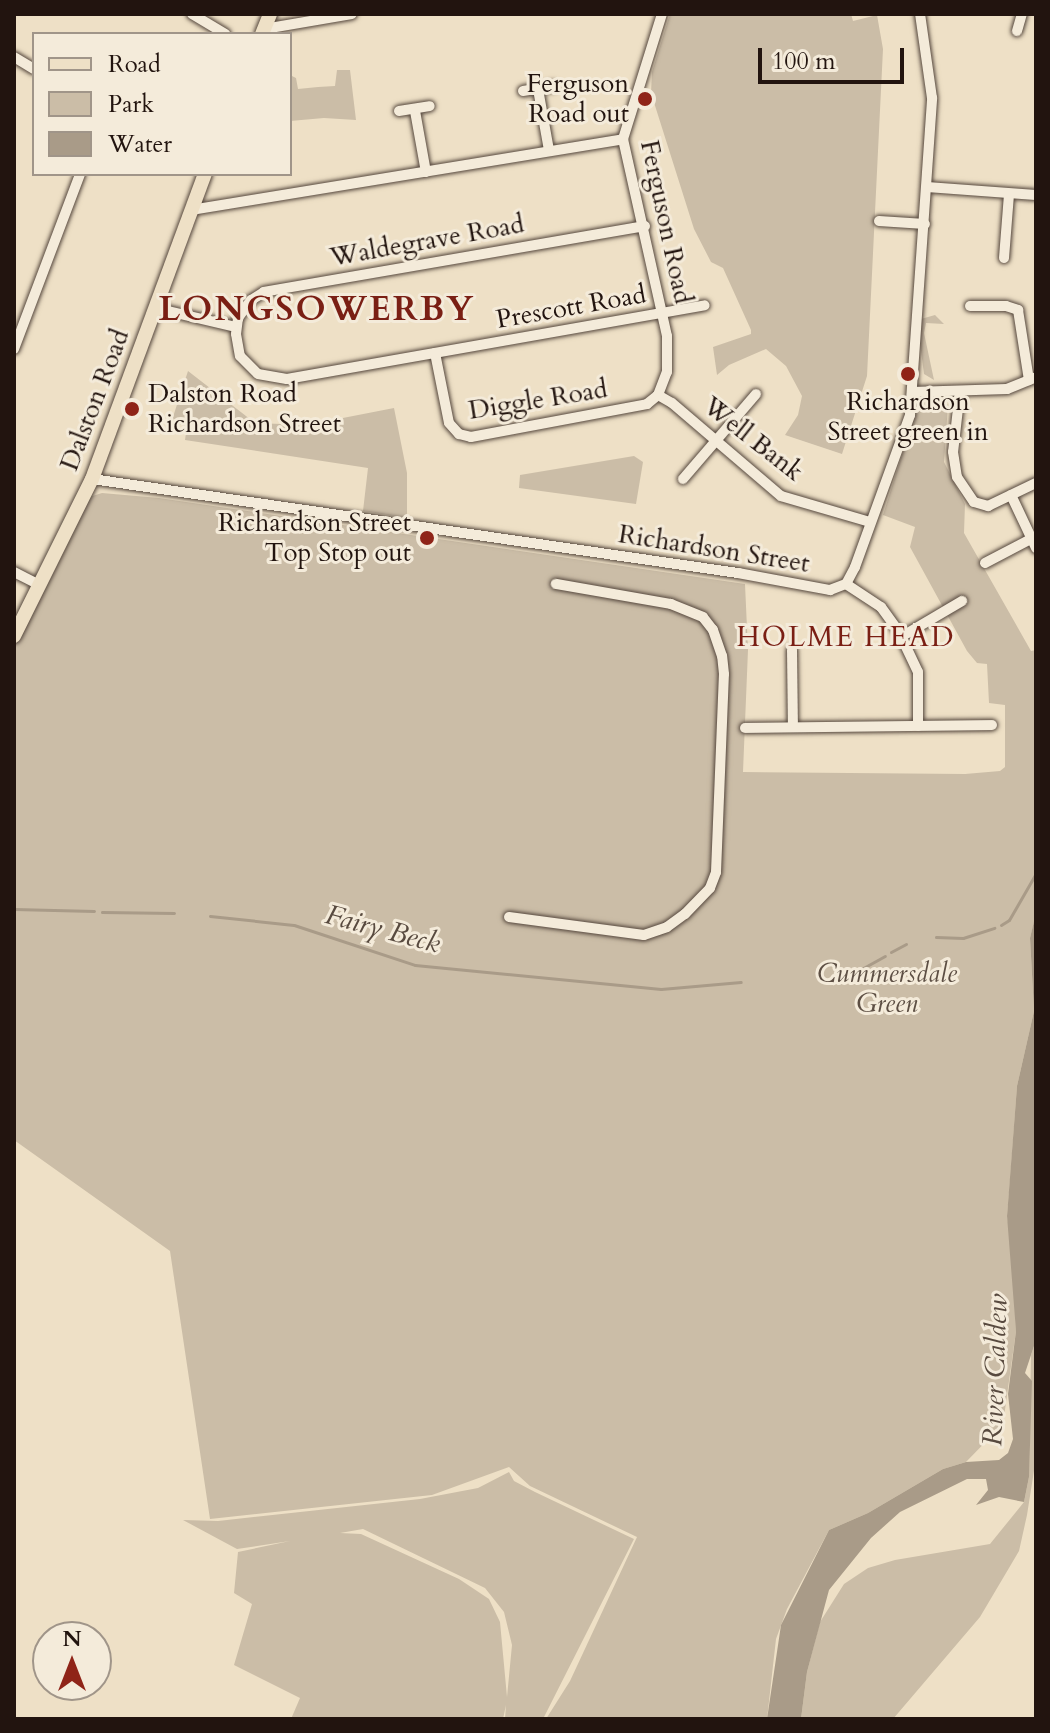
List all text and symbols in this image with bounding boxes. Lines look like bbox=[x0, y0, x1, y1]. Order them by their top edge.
legend bbox=[32, 32, 292, 176]
scale bar bbox=[762, 32, 908, 82]
text: 100 m bbox=[772, 45, 836, 78]
text: Road bbox=[108, 48, 161, 81]
place label: Ferguson Road out bbox=[527, 68, 629, 130]
text: Park bbox=[108, 88, 154, 121]
marker: Ferguson Road out bbox=[636, 90, 654, 108]
text: Water bbox=[108, 128, 172, 161]
street label: Ferguson Road bbox=[633, 137, 699, 307]
street label: Waldegrave Road bbox=[327, 209, 527, 273]
street label: Prescott Road bbox=[494, 278, 648, 336]
district label: LONGSOWERBY bbox=[159, 290, 475, 330]
street label: Dalston Road bbox=[54, 325, 136, 475]
marker: Richardson Street green in bbox=[899, 365, 917, 383]
street label: Diggle Road bbox=[466, 374, 610, 426]
place label: Dalston Road Richardson Street bbox=[148, 378, 341, 440]
place label: Richardson Street green in bbox=[827, 386, 989, 448]
street label: Well Bank bbox=[697, 390, 809, 488]
marker: Dalston Road Richardson Street bbox=[123, 400, 141, 418]
place label: Richardson Street Top Stop out bbox=[218, 507, 411, 568]
street label: Richardson Street bbox=[616, 518, 812, 580]
marker: Richardson Street Top Stop out bbox=[418, 529, 436, 547]
district label: HOLME HEAD bbox=[736, 620, 956, 654]
water label: Fairy Beck bbox=[322, 898, 444, 960]
park label: Cummersdale Green bbox=[817, 958, 957, 1020]
water label: River Caldew bbox=[976, 1293, 1014, 1447]
north arrow bbox=[32, 1621, 112, 1701]
text: N bbox=[62, 1624, 82, 1654]

